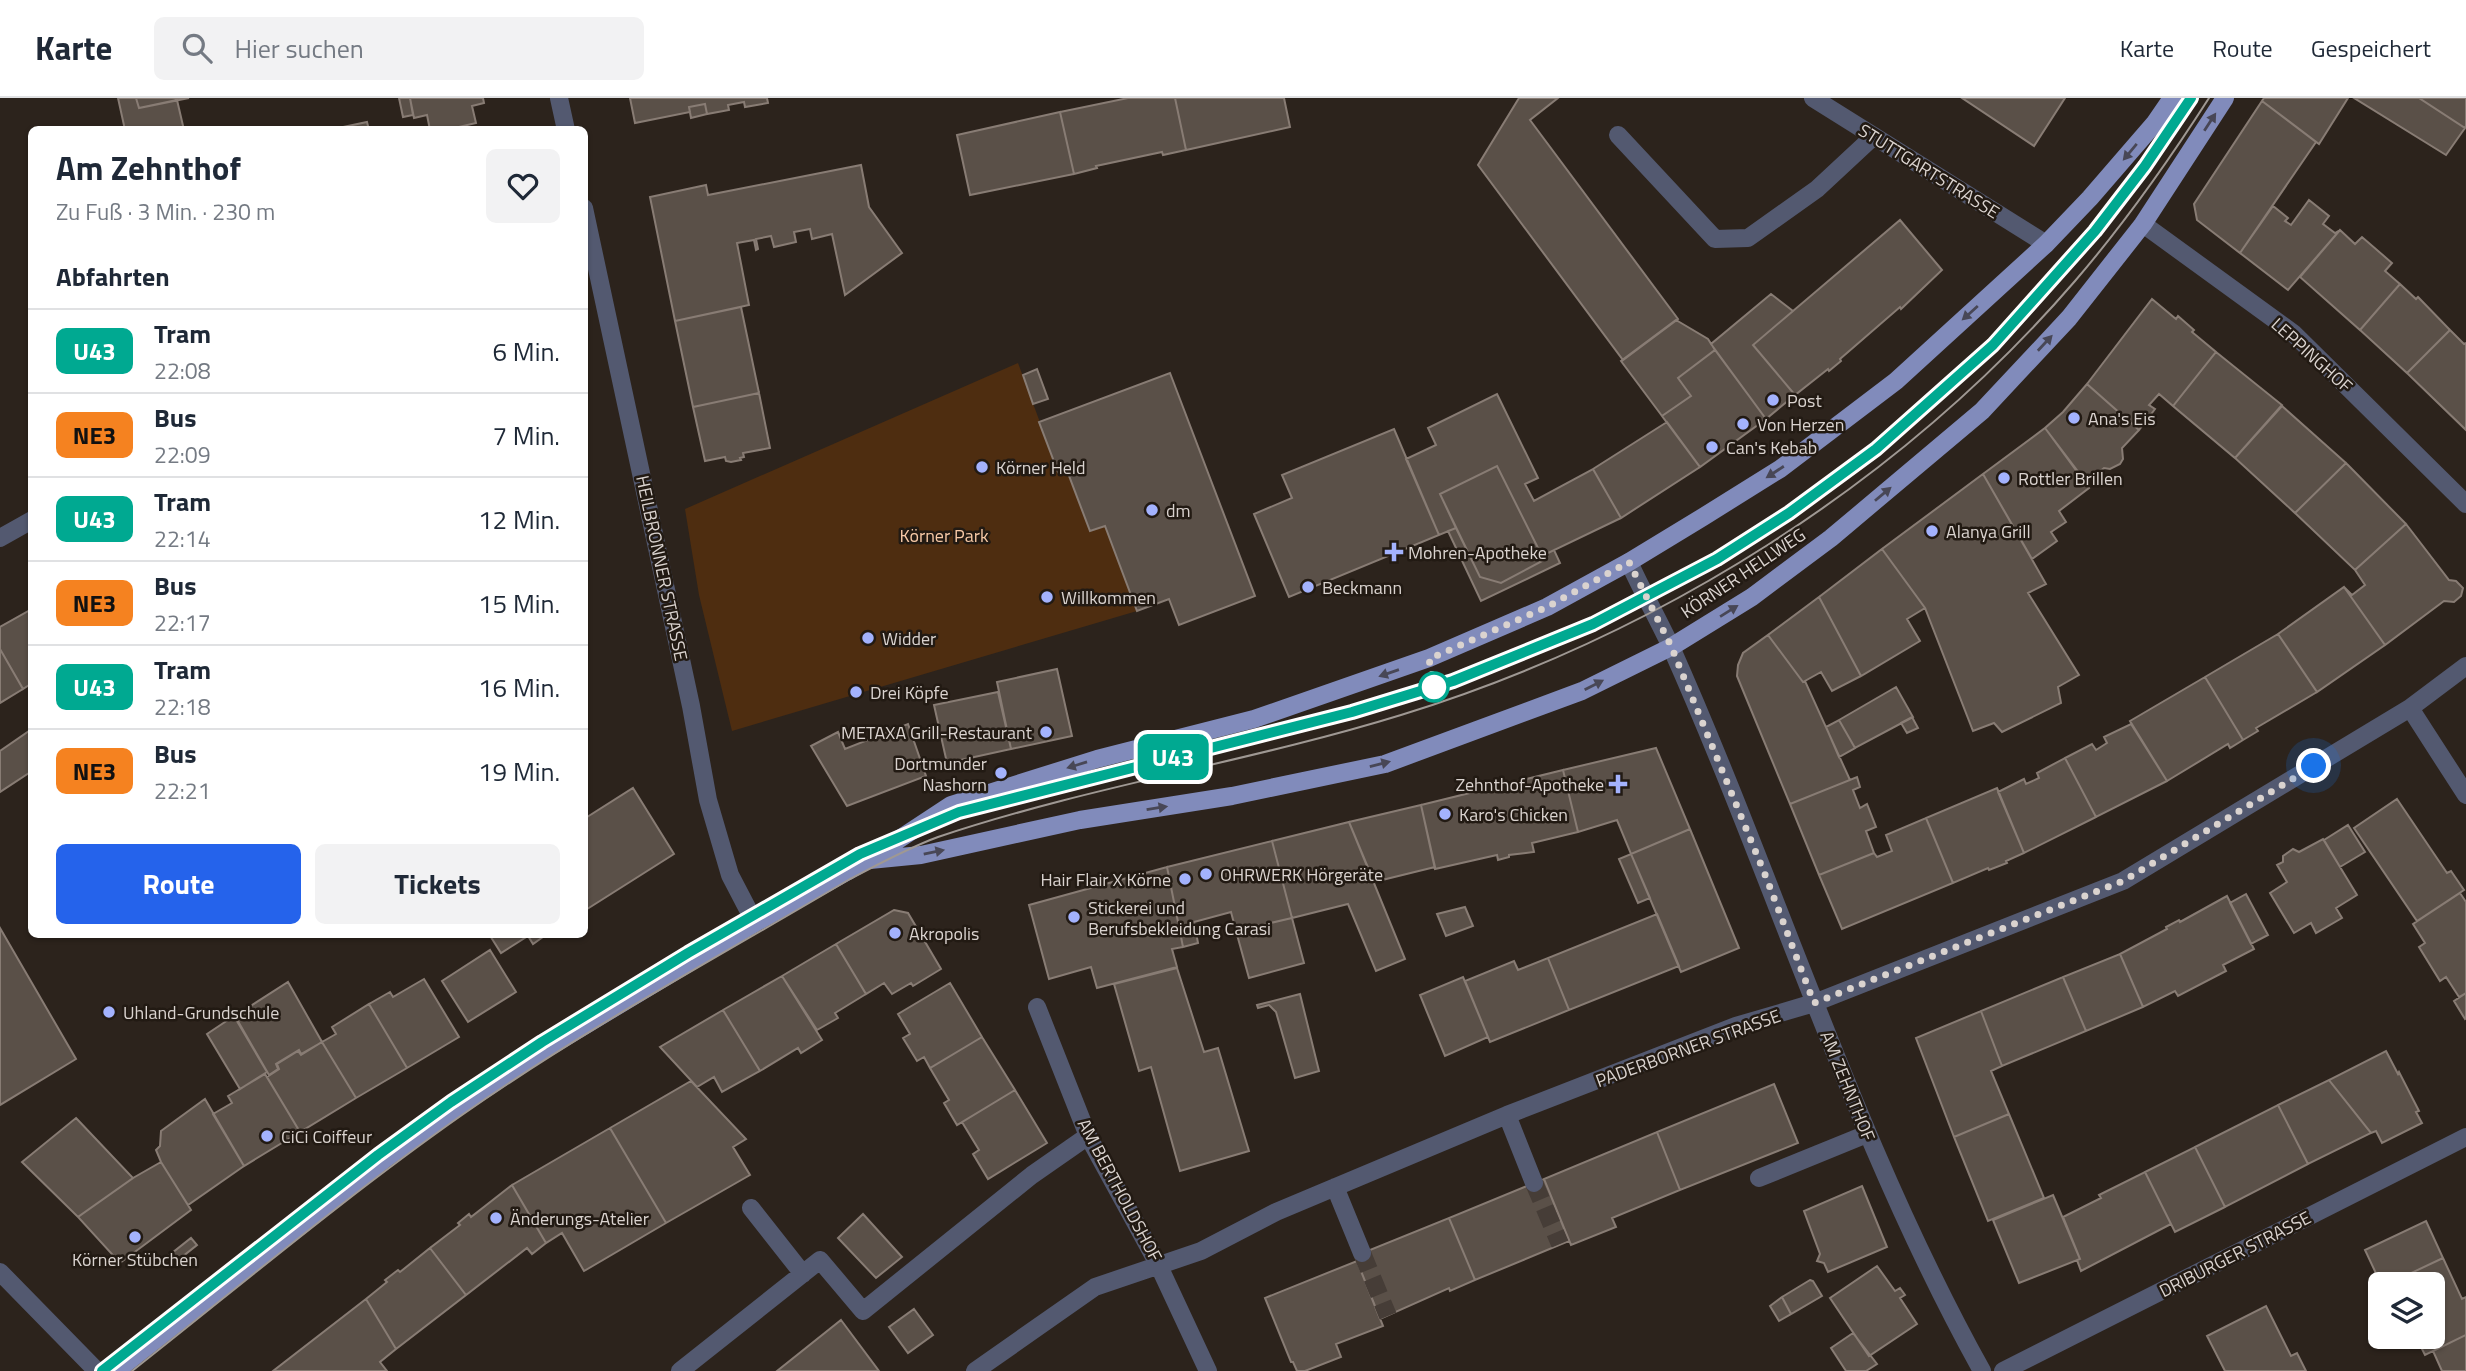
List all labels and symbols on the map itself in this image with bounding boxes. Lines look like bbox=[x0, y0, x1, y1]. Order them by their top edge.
one-way arrow bbox=[2203, 112, 2216, 131]
street label: STUTTGARTSTRASSE bbox=[1853, 117, 2005, 225]
one-way arrow bbox=[2123, 143, 2138, 160]
one-way arrow bbox=[1962, 305, 1979, 321]
street label: LEPPINGHOF bbox=[2265, 311, 2359, 399]
one-way arrow bbox=[2037, 335, 2053, 352]
place label: Post bbox=[1787, 387, 1822, 414]
marker: Post bbox=[1765, 392, 1781, 408]
place label: Ana's Eis bbox=[2088, 405, 2156, 432]
marker: Ana's Eis bbox=[2066, 410, 2082, 426]
place label: Von Herzen bbox=[1757, 411, 1844, 438]
marker: Von Herzen bbox=[1735, 416, 1751, 432]
place label: Can's Kebab bbox=[1726, 434, 1817, 461]
marker: Can's Kebab bbox=[1704, 439, 1720, 455]
place label: Körner Held bbox=[996, 454, 1085, 481]
marker: Körner Held bbox=[974, 459, 990, 475]
one-way arrow bbox=[1765, 465, 1784, 478]
place label: Rottler Brillen bbox=[2018, 465, 2123, 492]
marker: Rottler Brillen bbox=[1996, 470, 2012, 486]
street label: HEILBRONNER STRASSE bbox=[629, 473, 695, 663]
one-way arrow bbox=[1875, 487, 1892, 502]
place label: dm bbox=[1166, 497, 1191, 524]
marker: dm bbox=[1144, 502, 1160, 518]
place label: Alanya Grill bbox=[1946, 518, 2031, 545]
street label: KÖRNER HELLWEG bbox=[1675, 521, 1811, 625]
park label: Körner Park bbox=[899, 522, 989, 549]
marker: Alanya Grill bbox=[1924, 523, 1940, 539]
place label: Mohren-Apotheke bbox=[1408, 539, 1547, 566]
marker: Mohren-Apotheke bbox=[1386, 544, 1402, 560]
place label: Beckmann bbox=[1322, 574, 1402, 601]
marker: Beckmann bbox=[1300, 579, 1316, 595]
place label: Willkommen bbox=[1061, 584, 1156, 611]
marker: Willkommen bbox=[1039, 589, 1055, 605]
one-way arrow bbox=[1719, 604, 1738, 617]
place label: Widder bbox=[882, 625, 936, 652]
marker: Widder bbox=[860, 630, 876, 646]
one-way arrow bbox=[1378, 667, 1399, 678]
unlabelled marker bbox=[1419, 672, 1449, 702]
place label: Drei Köpfe bbox=[870, 679, 949, 706]
one-way arrow bbox=[1584, 680, 1604, 692]
marker: Drei Köpfe bbox=[848, 684, 864, 700]
place label: METAXA Grill-Restaurant bbox=[841, 719, 1033, 746]
marker: METAXA Grill-Restaurant bbox=[1038, 724, 1054, 740]
line badge: U43 bbox=[1133, 734, 1213, 780]
your location bbox=[2296, 748, 2331, 783]
place label: Dortmunder Nashorn bbox=[894, 750, 987, 798]
one-way arrow bbox=[1369, 758, 1391, 769]
one-way arrow bbox=[1066, 761, 1087, 771]
marker: Dortmunder Nashorn bbox=[993, 765, 1009, 781]
place label: Zehnthof-Apotheke bbox=[1456, 771, 1604, 798]
marker: Zehnthof-Apotheke bbox=[1610, 776, 1626, 792]
place label: Karo's Chicken bbox=[1459, 801, 1568, 828]
one-way arrow bbox=[1146, 802, 1168, 813]
marker: Karo's Chicken bbox=[1437, 806, 1453, 822]
one-way arrow bbox=[923, 846, 945, 857]
place label: OHRWERK Hörgeräte bbox=[1220, 861, 1383, 888]
place label: Hair Flair X Körne bbox=[1040, 866, 1171, 893]
marker: OHRWERK Hörgeräte bbox=[1198, 866, 1214, 882]
marker: Hair Flair X Körne bbox=[1177, 871, 1193, 887]
place label: Stickerei und Berufsbekleidung Carasi bbox=[1088, 894, 1271, 942]
marker: Stickerei und Berufsbekleidung Carasi bbox=[1066, 909, 1082, 925]
place label: Akropolis bbox=[909, 920, 979, 947]
marker: Akropolis bbox=[887, 925, 903, 941]
place label: Uhland-Grundschule bbox=[123, 999, 279, 1026]
street label: PADERBORNER STRASSE bbox=[1592, 1002, 1784, 1094]
marker: Uhland-Grundschule bbox=[101, 1004, 117, 1020]
street label: AM ZEHNTHOF bbox=[1814, 1027, 1882, 1145]
street label: AM BERTHOLDSHOF bbox=[1071, 1114, 1169, 1266]
place label: CiCi Coiffeur bbox=[281, 1123, 372, 1150]
marker: CiCi Coiffeur bbox=[259, 1128, 275, 1144]
street label: DRIBURGER STRASSE bbox=[2154, 1204, 2316, 1304]
place label: Änderungs-Atelier bbox=[510, 1205, 649, 1232]
marker: Änderungs-Atelier bbox=[488, 1210, 504, 1226]
marker: Körner Stübchen bbox=[127, 1229, 143, 1245]
place label: Körner Stübchen bbox=[72, 1246, 198, 1273]

